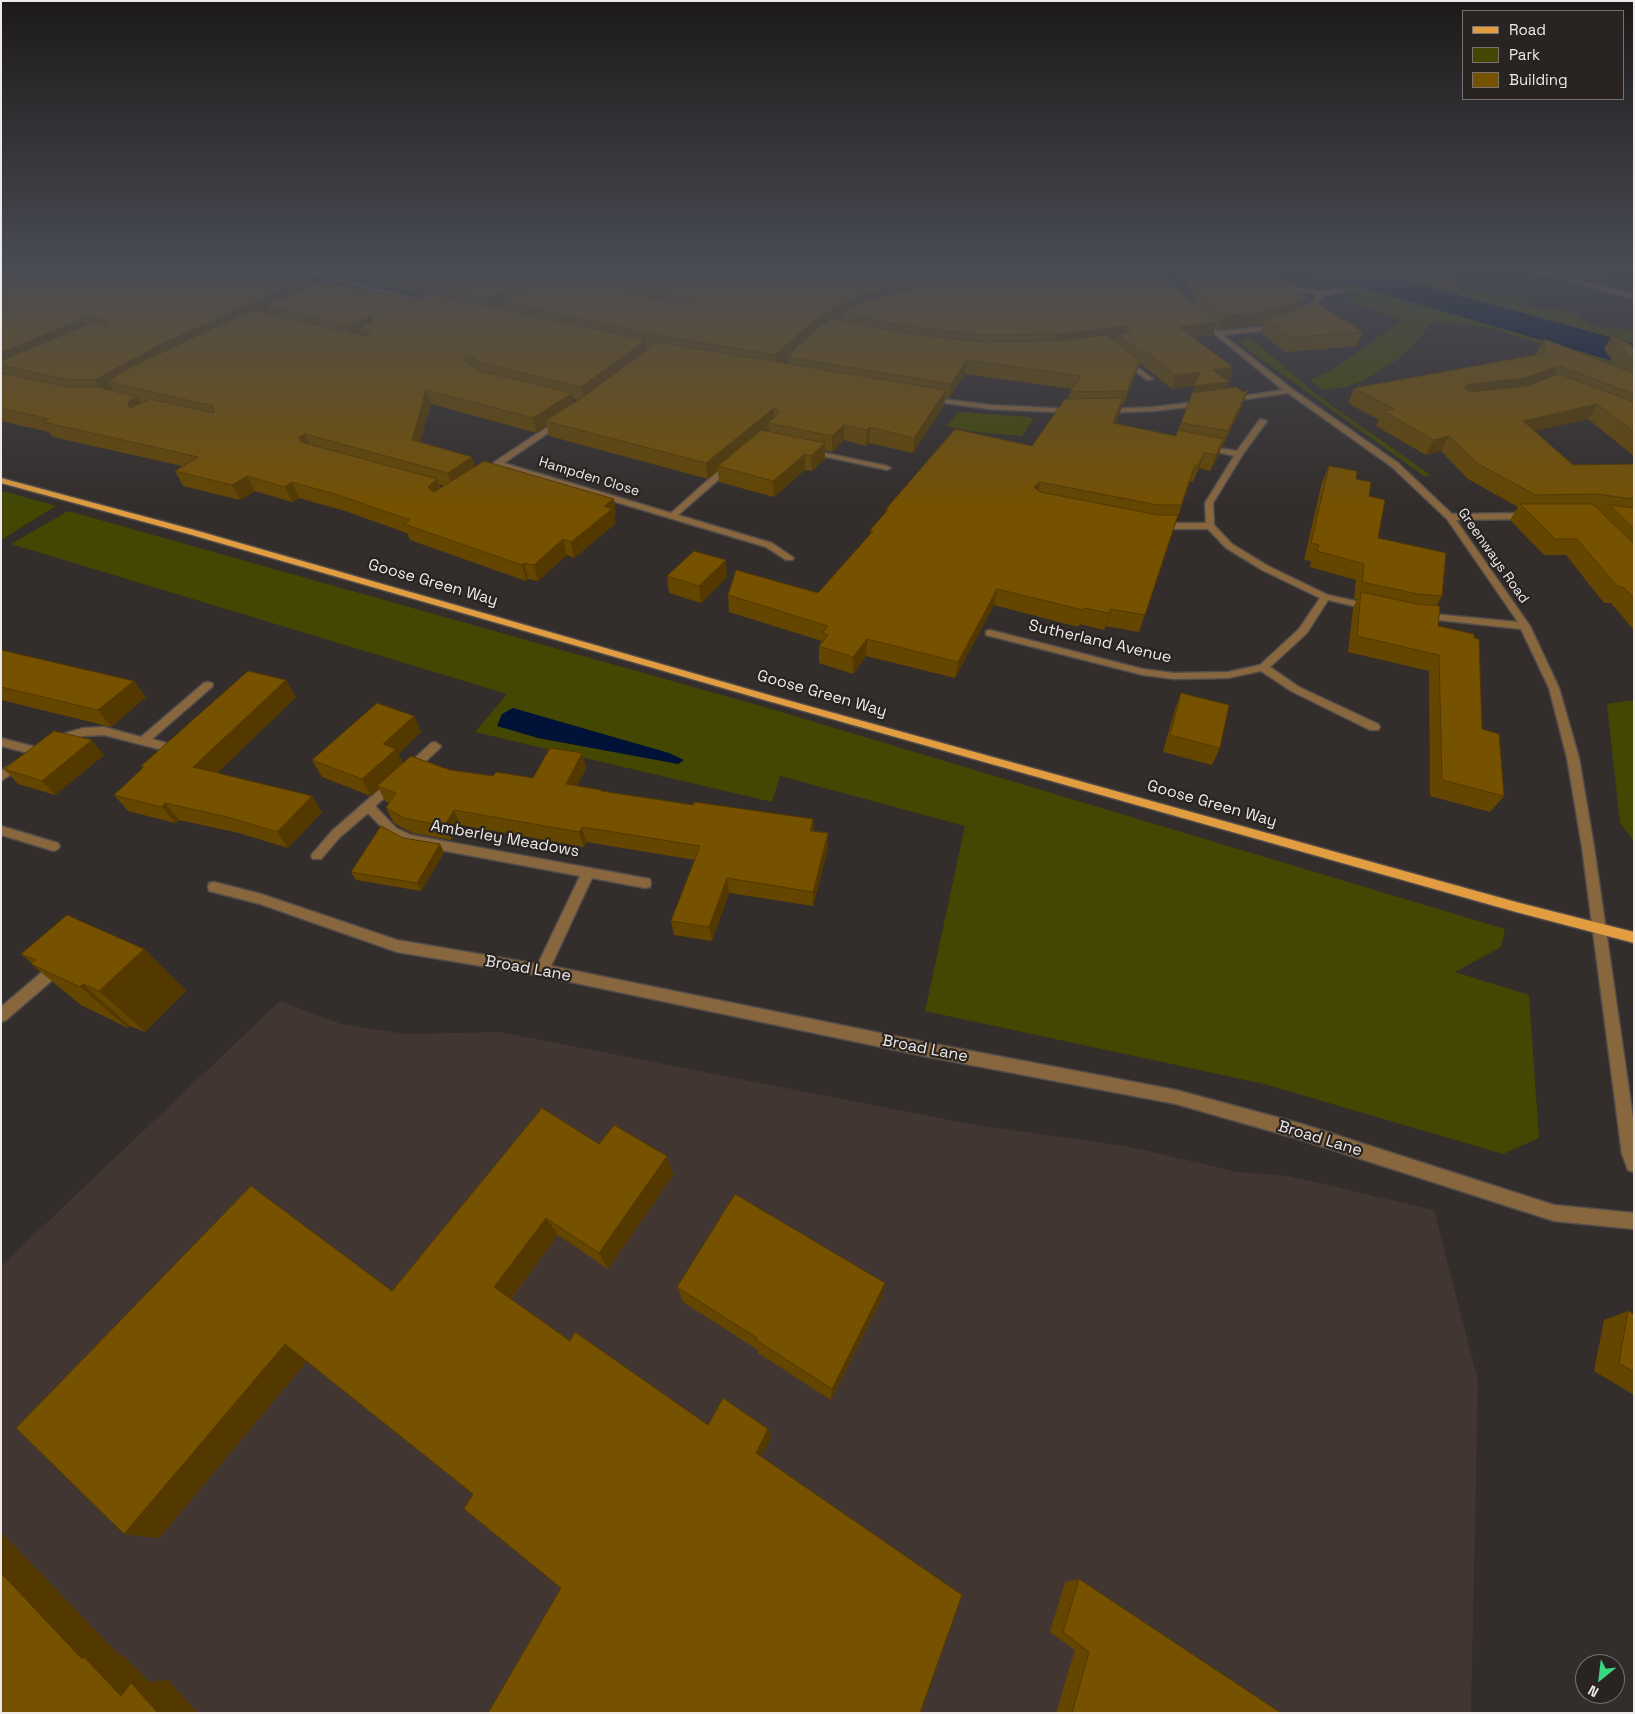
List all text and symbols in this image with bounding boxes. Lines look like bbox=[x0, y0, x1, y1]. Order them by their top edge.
legend bbox=[1462, 10, 1625, 100]
text: Road bbox=[1509, 20, 1546, 39]
text: Park bbox=[1509, 45, 1540, 64]
text: Building bbox=[1509, 70, 1568, 89]
street label: Hampden Close bbox=[537, 454, 641, 500]
street label: Greenways Road bbox=[1454, 505, 1532, 607]
street label: Goose Green Way bbox=[366, 555, 500, 611]
street label: Sutherland Avenue bbox=[1027, 616, 1173, 668]
street label: Goose Green Way bbox=[755, 666, 889, 722]
street label: Goose Green Way bbox=[1145, 776, 1279, 832]
street label: Amberley Meadows bbox=[429, 816, 581, 862]
street label: Broad Lane bbox=[484, 952, 572, 986]
street label: Broad Lane bbox=[881, 1031, 969, 1067]
street label: Broad Lane bbox=[1276, 1117, 1364, 1161]
north arrow bbox=[1575, 1654, 1625, 1704]
text: N bbox=[1585, 1681, 1602, 1701]

